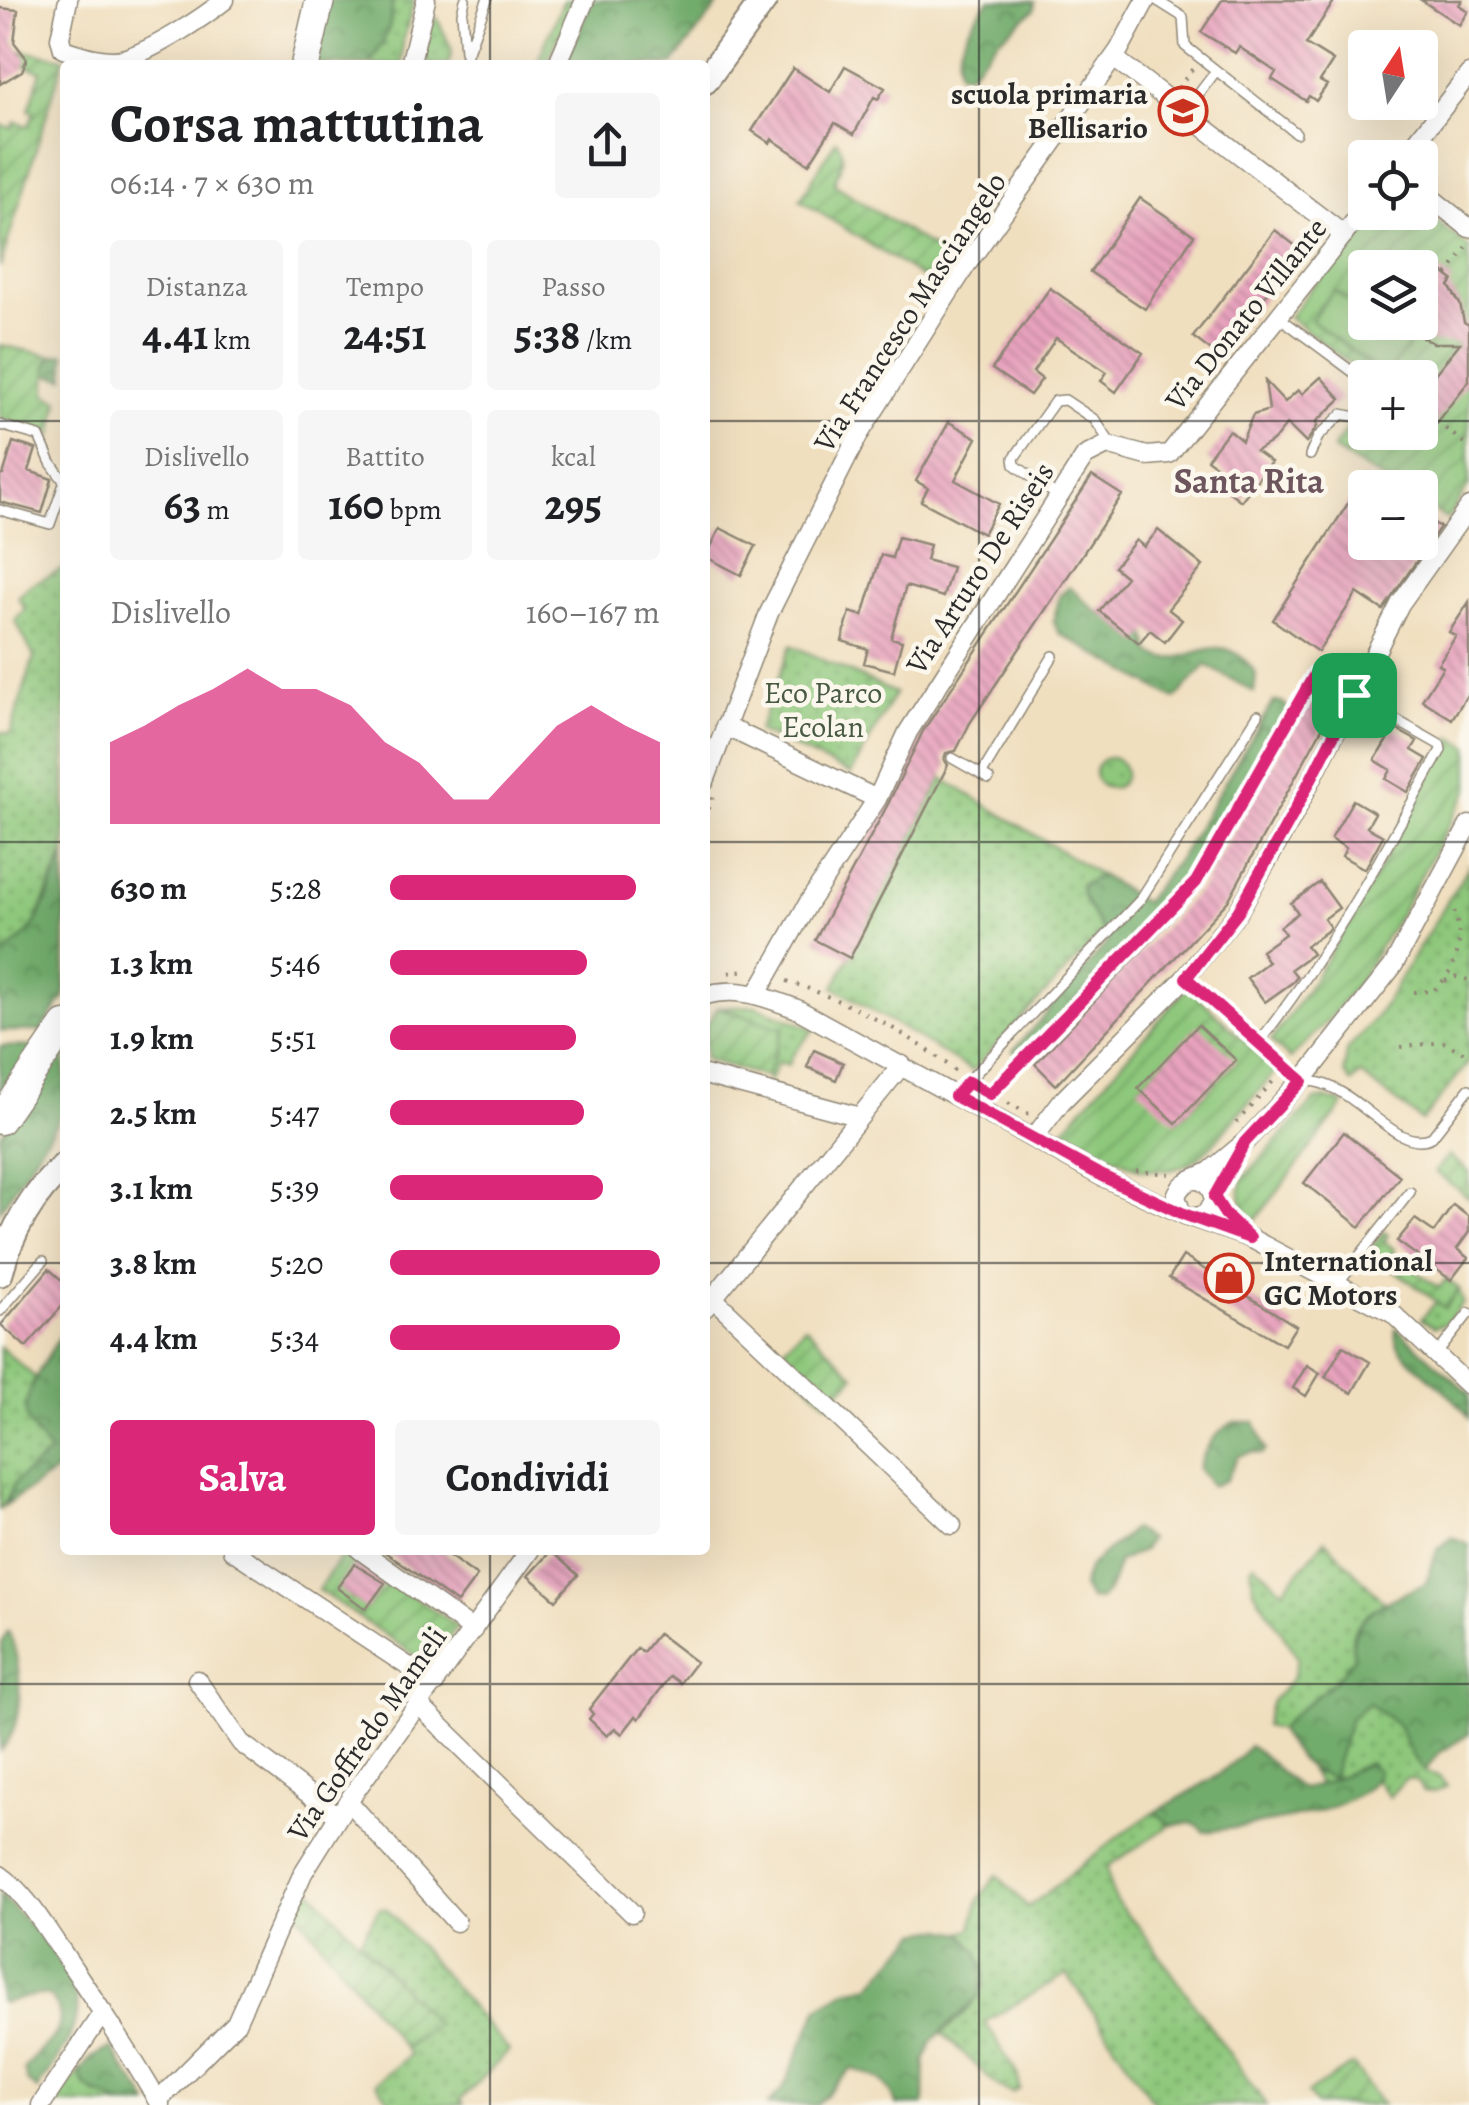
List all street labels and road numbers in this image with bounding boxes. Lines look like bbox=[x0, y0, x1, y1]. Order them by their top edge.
street label: Via Francesco Masciangelo bbox=[804, 164, 1016, 461]
street label: Via Donato Villante bbox=[1155, 209, 1336, 419]
street label: Via Arturo De Riseis bbox=[896, 454, 1064, 683]
street label: Via Goffredo Mameli bbox=[277, 1619, 456, 1850]

